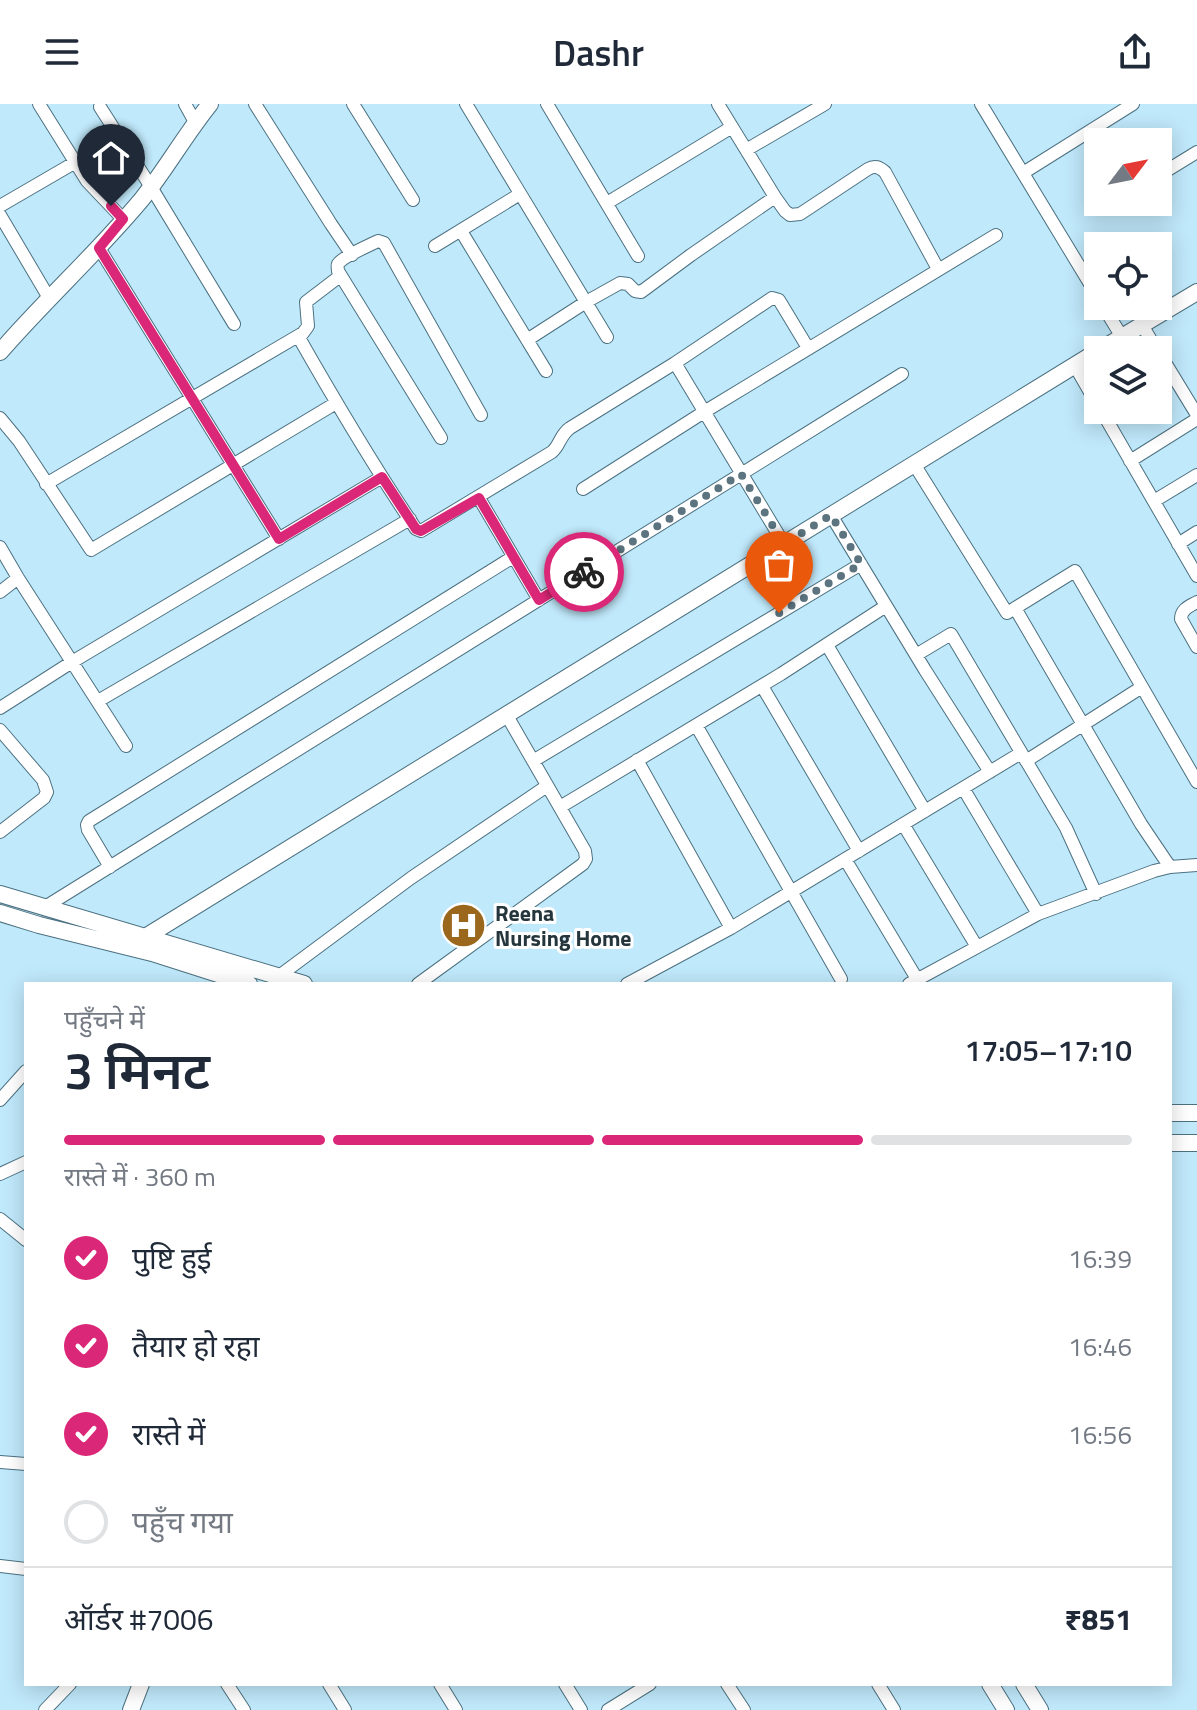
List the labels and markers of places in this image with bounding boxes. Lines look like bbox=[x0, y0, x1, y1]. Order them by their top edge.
pin bbox=[77, 124, 145, 206]
pin bbox=[745, 531, 813, 613]
place label: Reena Nursing Home bbox=[495, 896, 632, 955]
hospital icon: Reena Nursing Home bbox=[440, 902, 488, 950]

